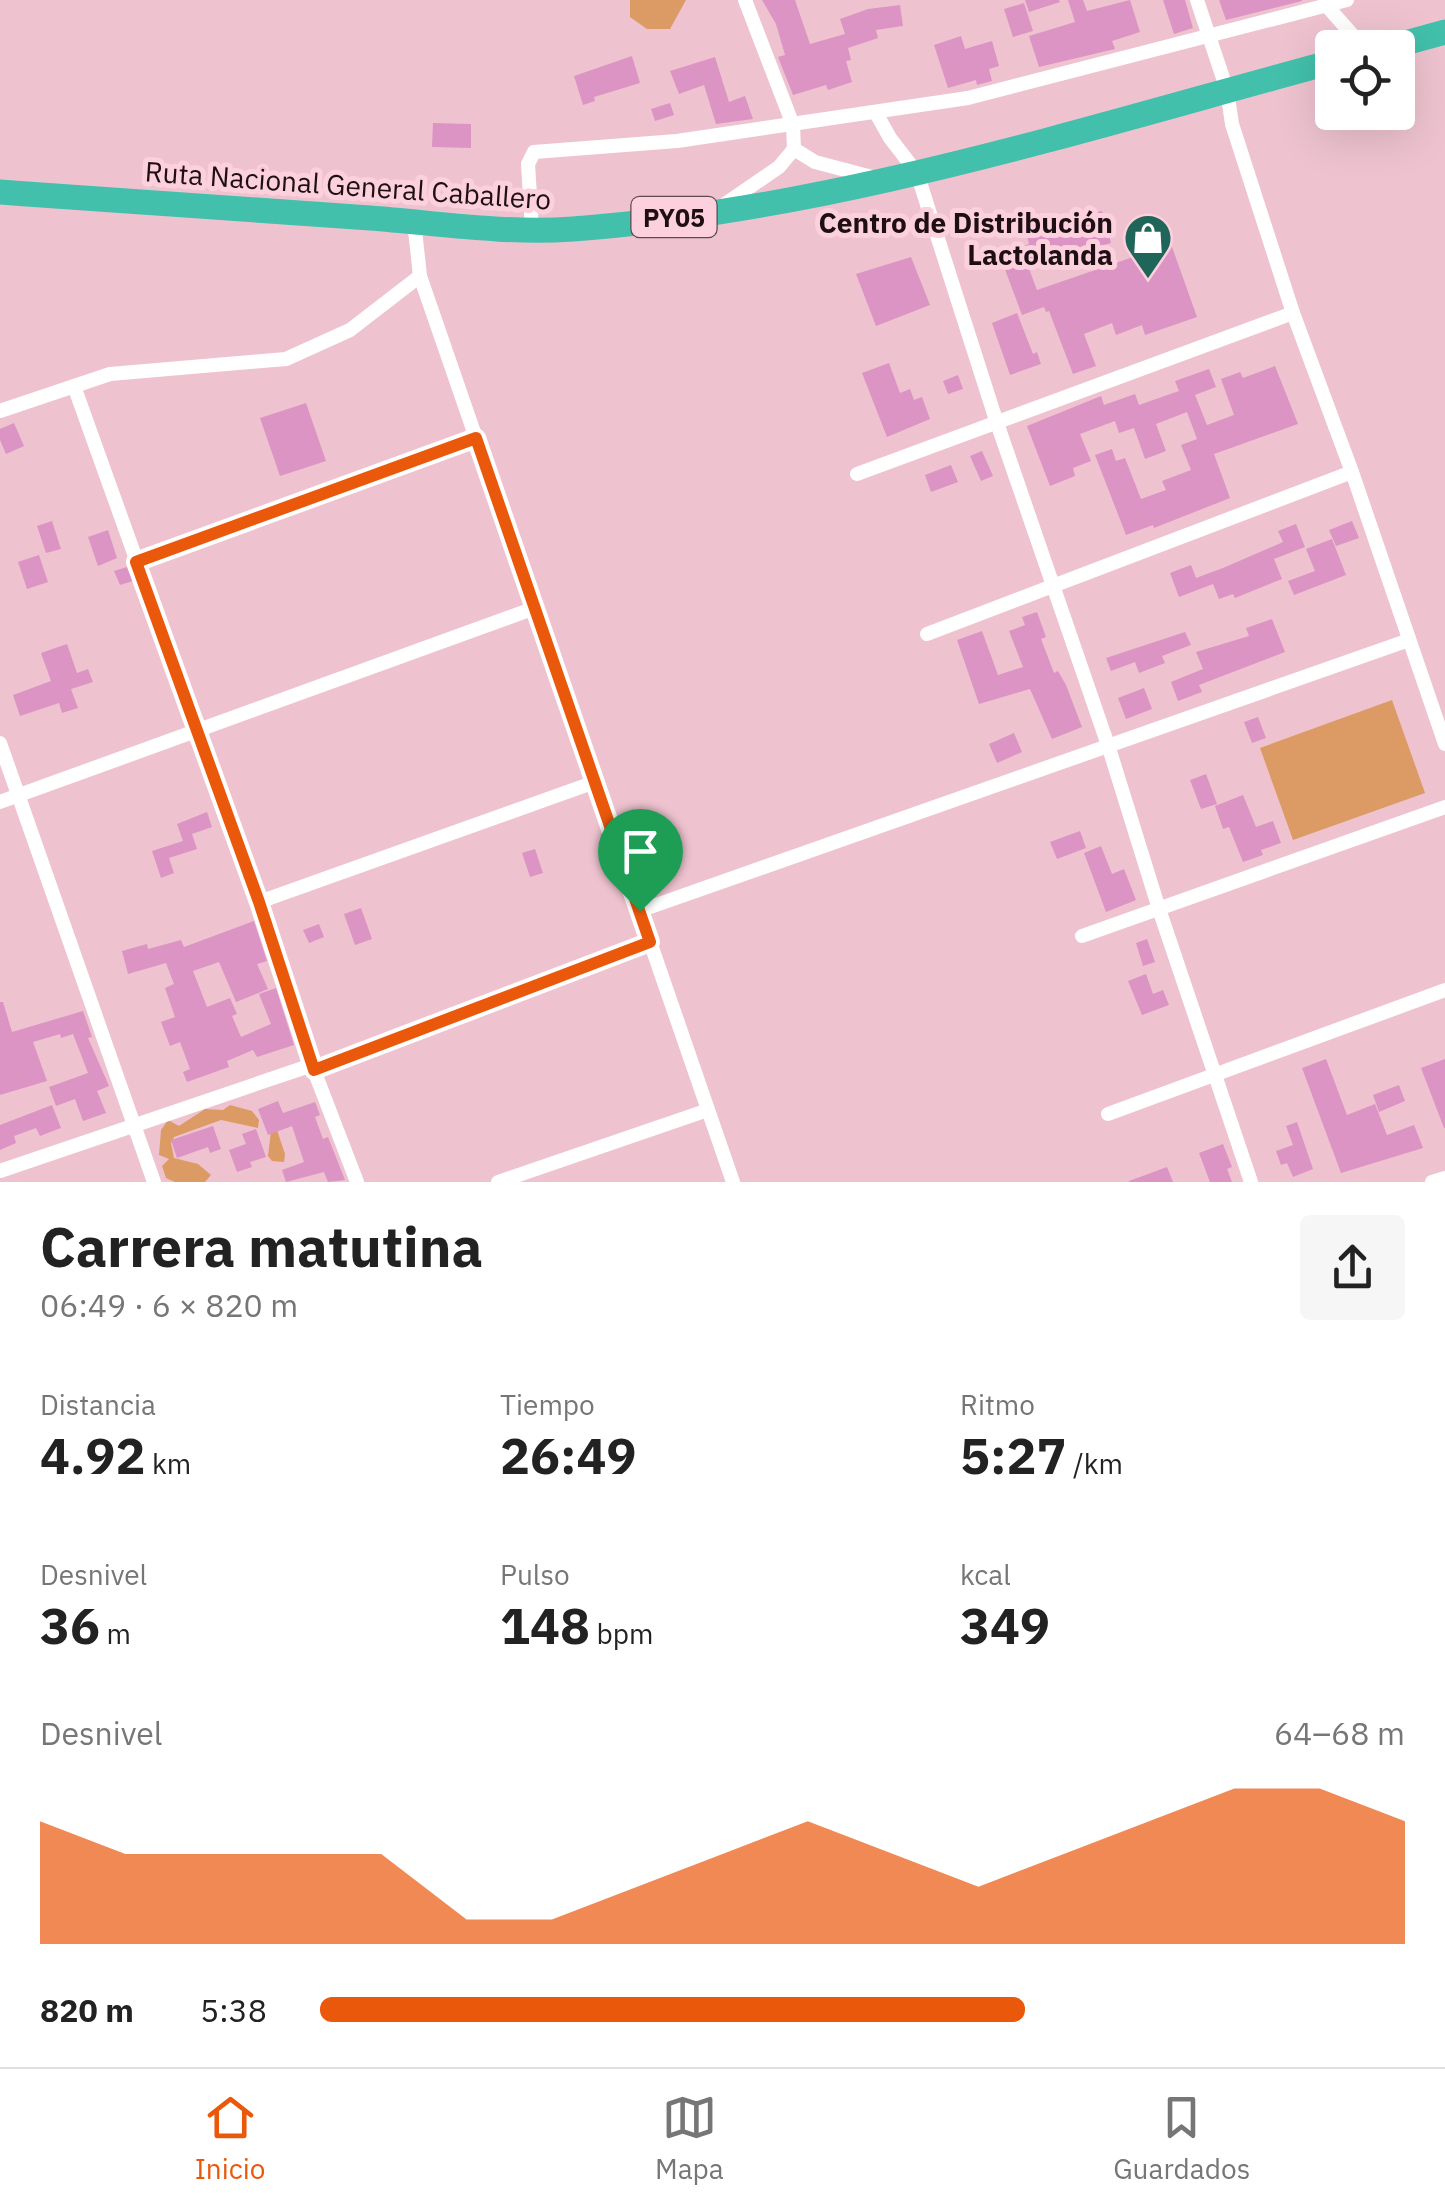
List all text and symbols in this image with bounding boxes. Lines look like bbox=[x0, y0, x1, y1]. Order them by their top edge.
map controls bbox=[1315, 30, 1415, 130]
button: locate bbox=[1315, 30, 1415, 130]
street label: Ruta Nacional General Caballero bbox=[144, 152, 552, 218]
road number: PY05 bbox=[632, 197, 716, 237]
place label: Centro de Distribución Lactolanda bbox=[819, 204, 1113, 273]
shop icon: Centro de Distribución Lactolanda bbox=[1122, 212, 1174, 280]
pin bbox=[598, 809, 683, 912]
icon: arrive bbox=[613, 824, 668, 879]
text: Carrera matutina bbox=[40, 1211, 483, 1282]
button: share bbox=[1300, 1215, 1405, 1320]
text: 06:49 · 6 × 820 m bbox=[40, 1284, 298, 1326]
text: Distancia bbox=[40, 1386, 156, 1423]
text: Tiempo bbox=[500, 1386, 595, 1423]
text: Ritmo bbox=[960, 1386, 1035, 1423]
text: 4.92 bbox=[40, 1423, 146, 1488]
text: 26:49 bbox=[500, 1423, 637, 1488]
text: 5:27 bbox=[960, 1423, 1067, 1488]
text: km bbox=[146, 1445, 191, 1482]
text: /km bbox=[1067, 1445, 1123, 1482]
text: Desnivel bbox=[40, 1556, 147, 1593]
text: Pulso bbox=[500, 1556, 570, 1593]
text: kcal bbox=[960, 1556, 1011, 1593]
text: 36 bbox=[40, 1593, 100, 1658]
text: 148 bbox=[500, 1593, 590, 1658]
text: 349 bbox=[960, 1593, 1050, 1658]
text: m bbox=[100, 1615, 131, 1652]
text: bpm bbox=[590, 1615, 654, 1652]
text: Desnivel bbox=[40, 1712, 163, 1754]
text: 64–68 m bbox=[1274, 1712, 1405, 1754]
text: 820 m bbox=[40, 1989, 134, 2031]
text: 5:38 bbox=[200, 1989, 267, 2031]
tab: Inicio bbox=[195, 2090, 266, 2187]
tab: Mapa bbox=[655, 2090, 724, 2187]
tab: Guardados bbox=[1113, 2090, 1250, 2187]

